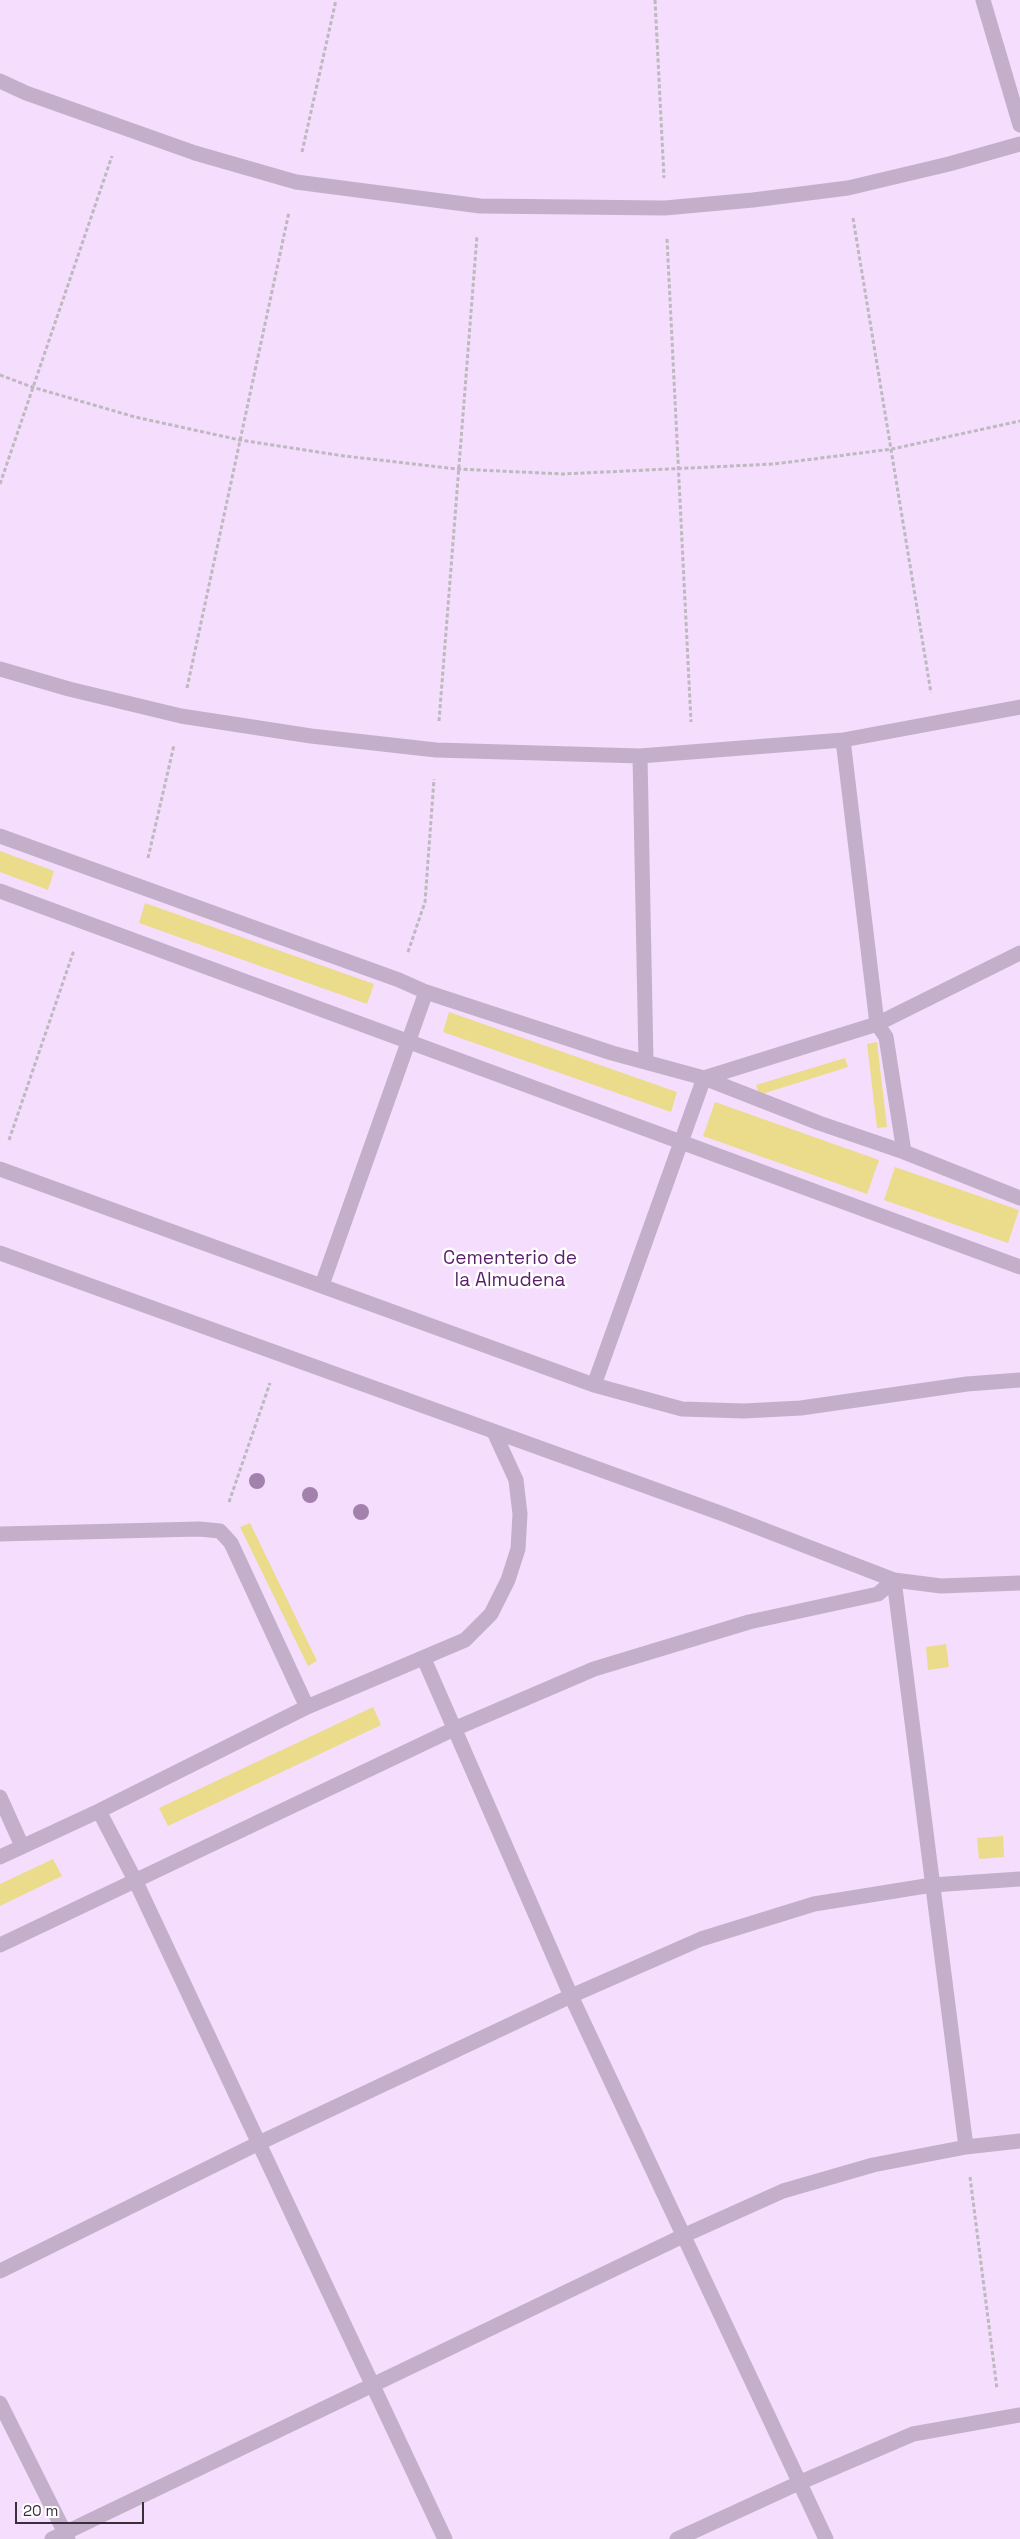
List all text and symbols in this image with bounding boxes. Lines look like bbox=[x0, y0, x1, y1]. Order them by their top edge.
park label: Cementerio de la Almudena bbox=[443, 1248, 577, 1292]
scale bar bbox=[18, 2492, 146, 2524]
text: 20 m bbox=[23, 2501, 58, 2520]

